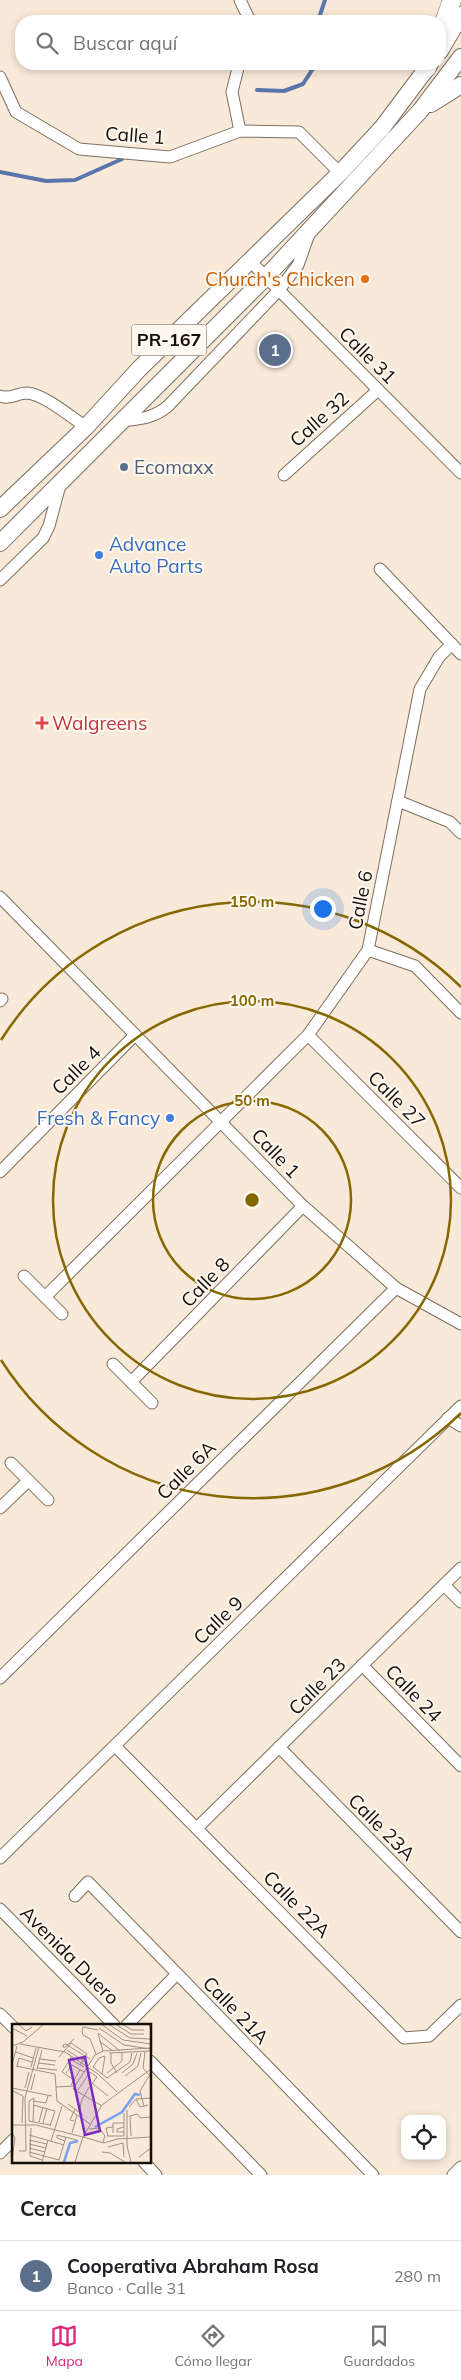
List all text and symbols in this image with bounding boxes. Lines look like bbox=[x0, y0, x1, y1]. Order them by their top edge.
search box bbox=[15, 15, 446, 70]
icon: search bbox=[33, 29, 61, 57]
text: Buscar aquí bbox=[73, 31, 177, 55]
street label: Calle 1 bbox=[104, 121, 166, 149]
place label: Church's Chicken bbox=[205, 267, 355, 291]
marker: Church's Chicken bbox=[359, 273, 371, 285]
street label: Calle 31 bbox=[334, 321, 402, 389]
road number: PR-167 bbox=[132, 324, 206, 356]
pin: 1 bbox=[259, 331, 291, 369]
street label: Calle 32 bbox=[285, 386, 353, 452]
place label: Ecomaxx bbox=[134, 455, 214, 479]
marker: Ecomaxx bbox=[118, 461, 130, 473]
place label: Advance Auto Parts bbox=[109, 532, 203, 578]
marker: Advance Auto Parts bbox=[93, 549, 105, 561]
place label: Walgreens bbox=[52, 711, 147, 735]
marker: Walgreens bbox=[36, 717, 48, 729]
street label: Calle 6 bbox=[343, 868, 377, 932]
text: 150 m bbox=[230, 892, 274, 911]
your location bbox=[310, 896, 336, 922]
text: 100 m bbox=[230, 991, 274, 1010]
street label: Calle 4 bbox=[46, 1040, 106, 1100]
street label: Calle 27 bbox=[363, 1065, 431, 1133]
text: 50 m bbox=[234, 1091, 270, 1110]
place label: Fresh & Fancy bbox=[37, 1106, 160, 1130]
marker: Fresh & Fancy bbox=[164, 1112, 176, 1124]
street label: Calle 1 bbox=[247, 1123, 305, 1183]
centre of rings bbox=[243, 1191, 261, 1209]
street label: Calle 8 bbox=[176, 1252, 234, 1312]
street label: Calle 6A bbox=[151, 1435, 221, 1505]
street label: Calle 9 bbox=[188, 1591, 248, 1649]
street label: Calle 23 bbox=[283, 1652, 351, 1720]
street label: Calle 24 bbox=[381, 1659, 447, 1727]
street label: Calle 23A bbox=[343, 1788, 421, 1866]
street label: Calle 22A bbox=[258, 1865, 336, 1943]
street label: Avenida Duero bbox=[15, 1900, 125, 2010]
street label: Calle 21A bbox=[198, 1971, 274, 2049]
inset map bbox=[12, 2024, 151, 2162]
map controls bbox=[401, 2115, 446, 2160]
button: locate bbox=[401, 2115, 446, 2160]
text: Cerca bbox=[20, 2195, 77, 2221]
text: Cooperativa Abraham Rosa bbox=[67, 2254, 319, 2278]
text: 1 bbox=[31, 2266, 41, 2286]
text: 280 m bbox=[394, 2266, 441, 2286]
text: Banco · Calle 31 bbox=[67, 2278, 186, 2298]
tab: Mapa bbox=[46, 2322, 83, 2370]
tab: Cómo llegar bbox=[175, 2322, 252, 2370]
tab: Guardados bbox=[343, 2322, 415, 2370]

